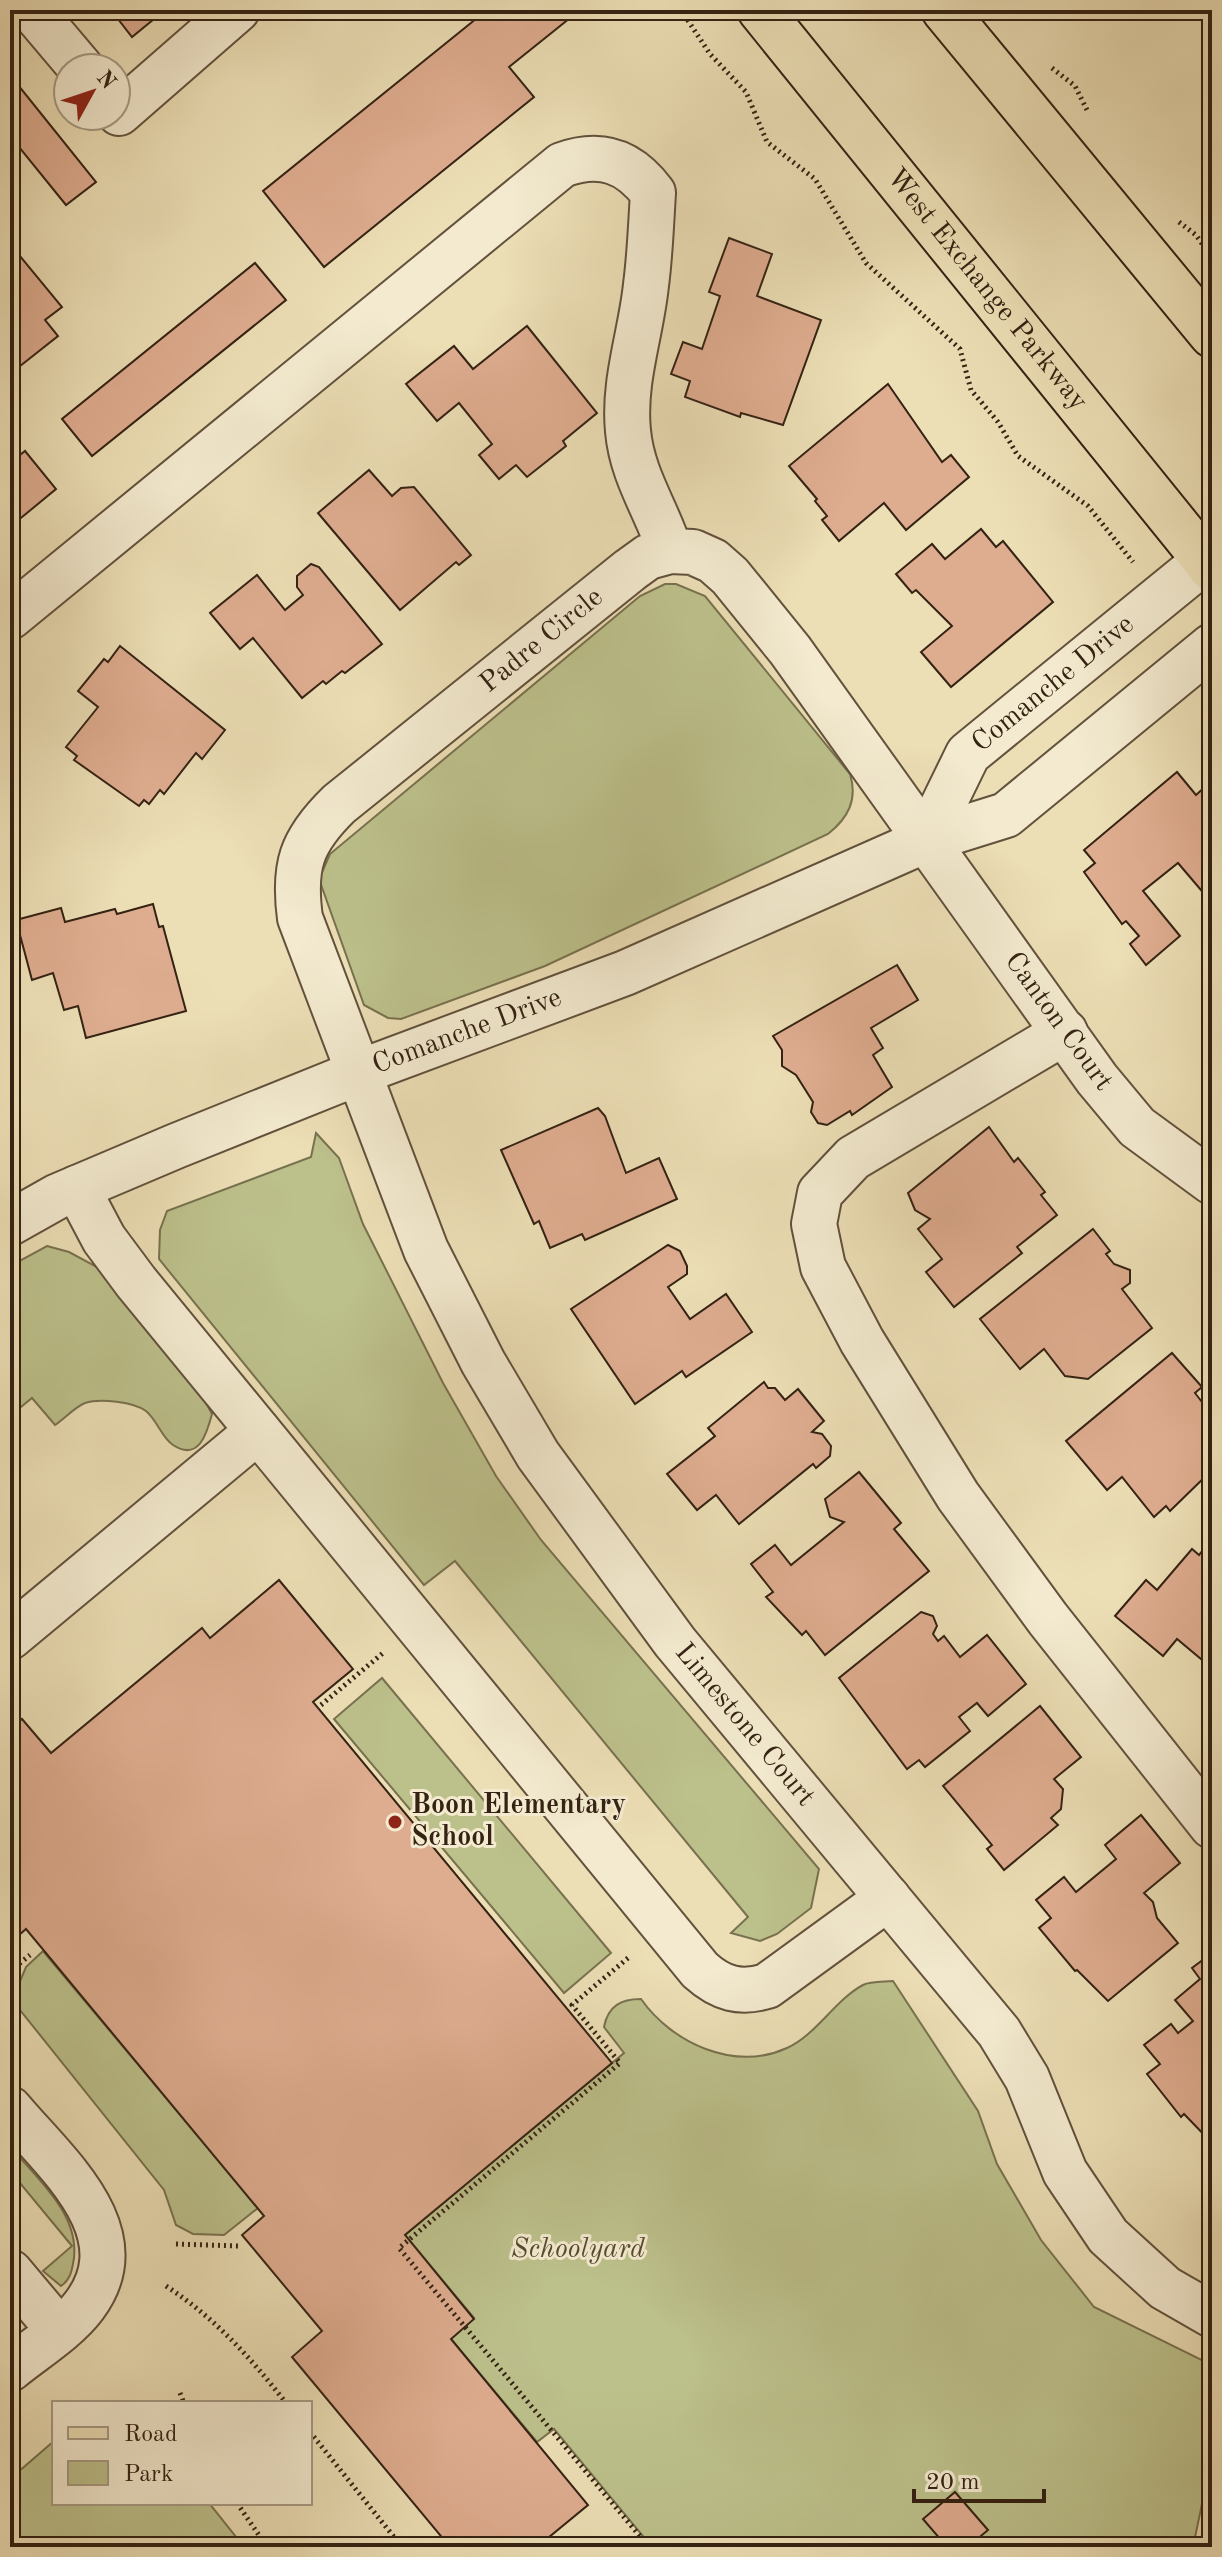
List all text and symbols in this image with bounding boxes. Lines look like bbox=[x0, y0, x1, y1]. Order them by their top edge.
north arrow bbox=[52, 52, 132, 132]
text: N bbox=[92, 67, 120, 94]
street label: West Exchange Parkway bbox=[880, 164, 1092, 416]
street label: Padre Circle bbox=[475, 583, 609, 699]
street label: Comanche Drive bbox=[967, 610, 1140, 758]
street label: Canton Court bbox=[999, 948, 1117, 1096]
street label: Comanche Drive bbox=[369, 984, 565, 1080]
street label: Limestone Court bbox=[669, 1639, 820, 1812]
place label: Boon Elementary School bbox=[411, 1792, 626, 1852]
marker: Boon Elementary School bbox=[386, 1813, 404, 1831]
park label: Schoolyard bbox=[511, 2236, 645, 2264]
legend bbox=[52, 2401, 312, 2505]
text: Road bbox=[124, 2423, 177, 2447]
scale bar bbox=[914, 2453, 1044, 2503]
text: Park bbox=[124, 2463, 173, 2487]
text: 20 m bbox=[926, 2471, 980, 2495]

